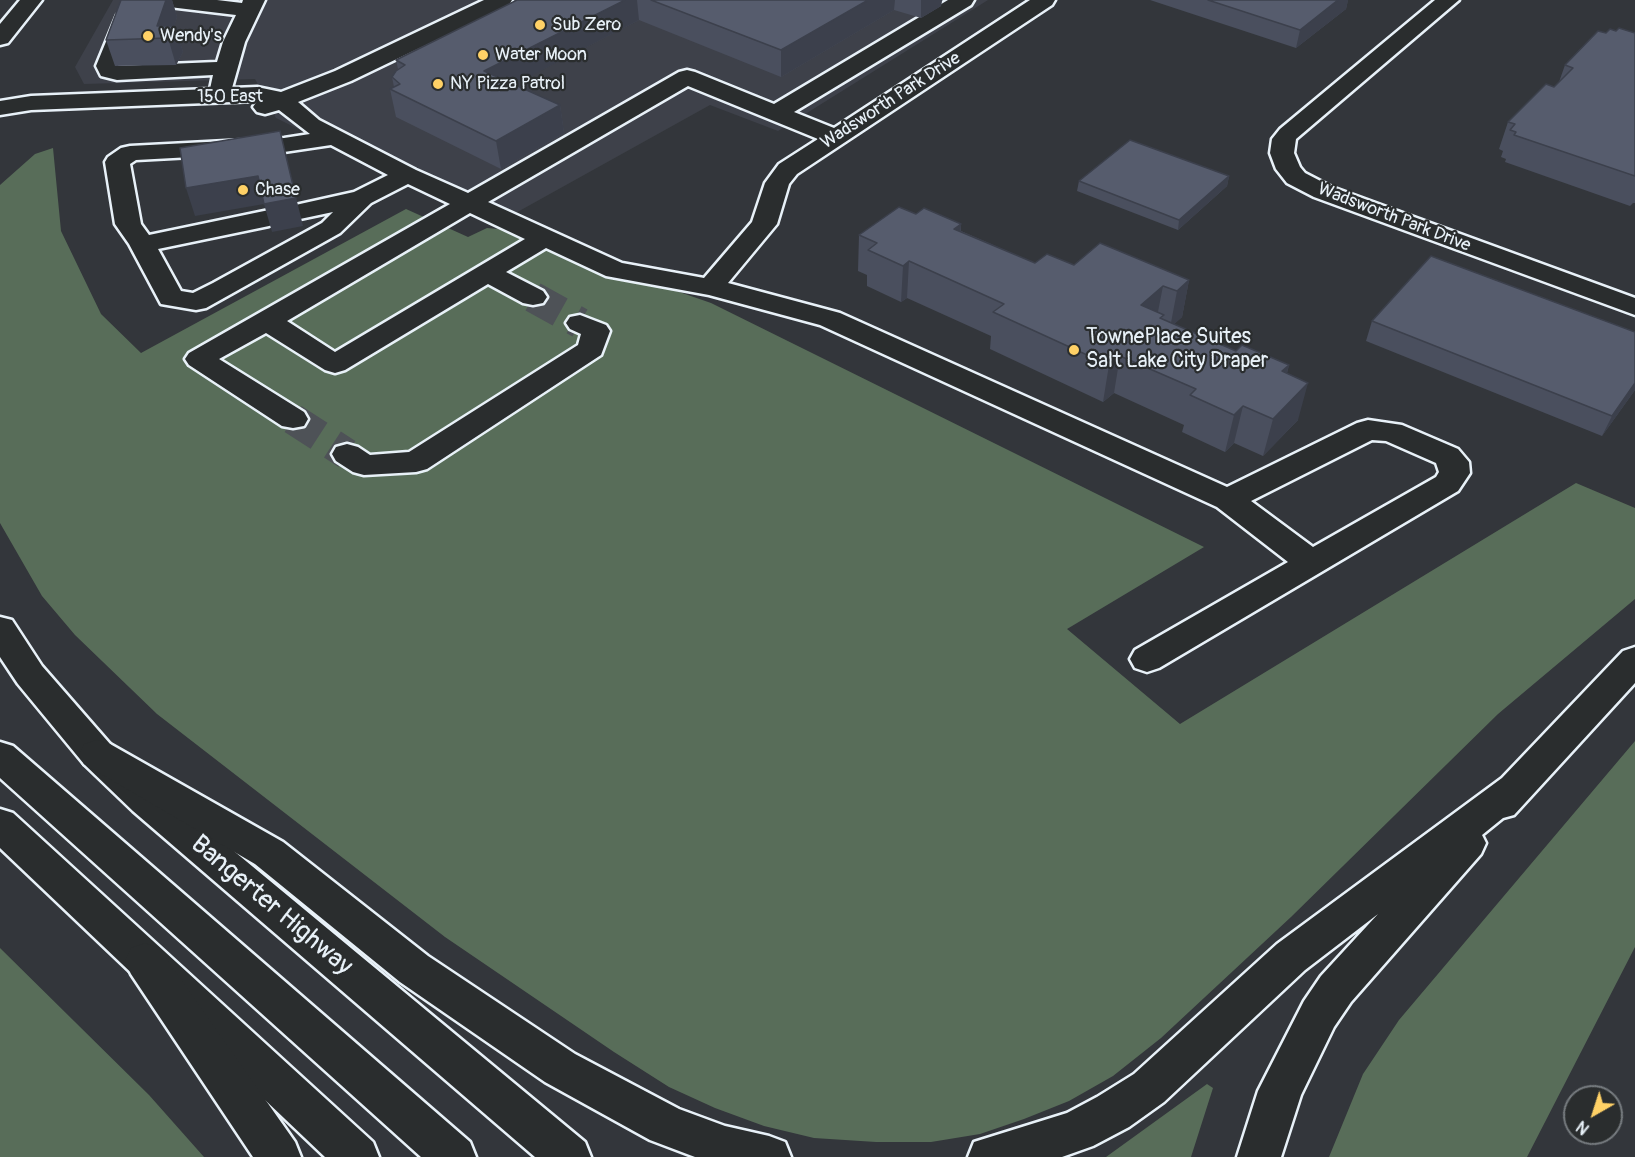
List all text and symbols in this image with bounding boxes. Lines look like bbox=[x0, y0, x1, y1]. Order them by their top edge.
place label: Sub Zero bbox=[552, 14, 621, 36]
marker: Sub Zero bbox=[533, 18, 547, 32]
place label: Wendy's bbox=[160, 25, 222, 47]
marker: Wendy's bbox=[141, 29, 155, 43]
place label: Water Moon bbox=[495, 44, 587, 66]
marker: Water Moon bbox=[476, 48, 490, 62]
street label: Wadsworth Park Drive bbox=[817, 48, 965, 154]
place label: NY Pizza Patrol bbox=[450, 73, 565, 95]
marker: NY Pizza Patrol bbox=[431, 77, 445, 91]
street label: 150 East bbox=[197, 86, 263, 108]
place label: Chase bbox=[255, 179, 300, 201]
street label: Wadsworth Park Drive bbox=[1314, 179, 1474, 257]
marker: Chase bbox=[236, 183, 250, 197]
place label: TownePlace Suites Salt Lake City Draper bbox=[1086, 325, 1268, 375]
marker: TownePlace Suites Salt Lake City Draper bbox=[1067, 343, 1081, 357]
street label: Bangerter Highway bbox=[184, 829, 358, 983]
north arrow bbox=[1563, 1085, 1623, 1145]
text: N bbox=[1572, 1116, 1593, 1139]

